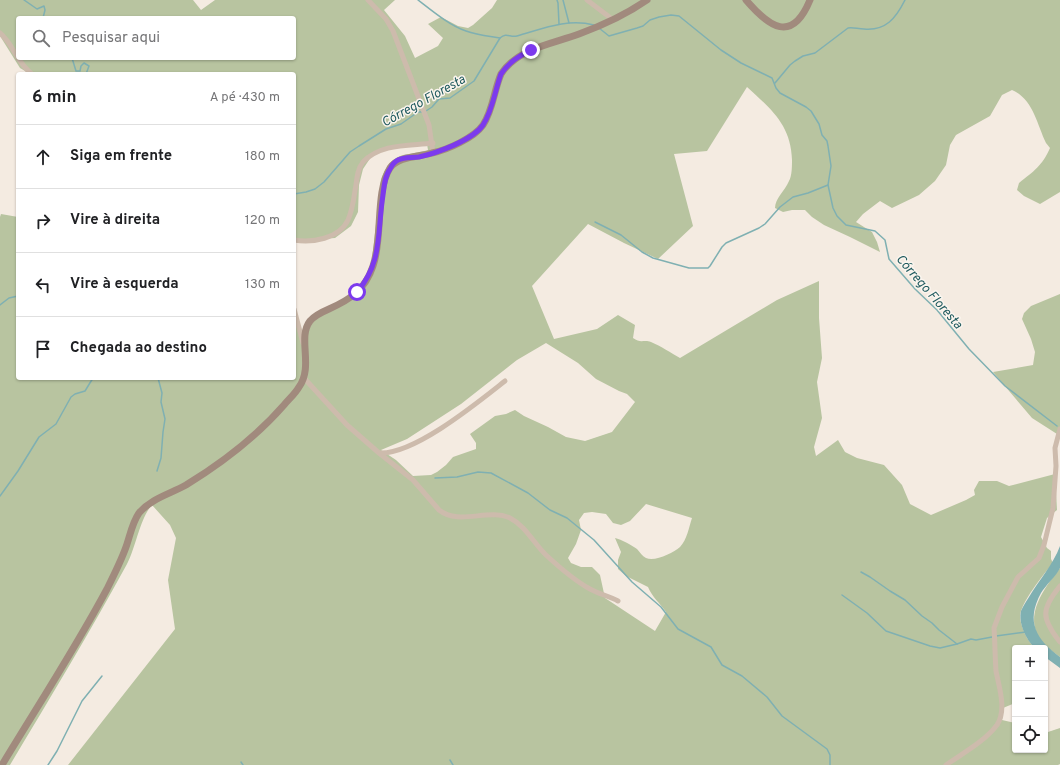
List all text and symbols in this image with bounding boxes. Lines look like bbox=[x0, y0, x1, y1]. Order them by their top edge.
search box bbox=[16, 16, 296, 60]
icon: search bbox=[30, 27, 52, 49]
text: Pesquisar aqui bbox=[62, 29, 160, 48]
route end bbox=[522, 41, 540, 59]
water label: Córrego Floresta bbox=[379, 72, 469, 131]
text: 6 min bbox=[32, 87, 76, 109]
text: A pé · 430 m bbox=[210, 90, 280, 106]
icon: ahead bbox=[32, 146, 54, 168]
text: Siga em frente bbox=[70, 147, 172, 166]
text: 180 m bbox=[245, 149, 280, 165]
icon: right bbox=[32, 210, 54, 232]
text: Vire à direita bbox=[70, 211, 160, 230]
text: 120 m bbox=[245, 213, 280, 229]
water label: Córrego Floresta bbox=[892, 252, 965, 333]
icon: left bbox=[32, 274, 54, 296]
text: Vire à esquerda bbox=[70, 275, 179, 294]
text: 130 m bbox=[245, 277, 280, 293]
route start bbox=[348, 283, 366, 301]
icon: arrive bbox=[32, 338, 54, 360]
text: Chegada ao destino bbox=[70, 339, 207, 358]
map controls bbox=[1012, 645, 1048, 753]
button: + bbox=[1012, 645, 1048, 681]
button: − bbox=[1012, 681, 1048, 717]
button: locate bbox=[1012, 717, 1048, 753]

